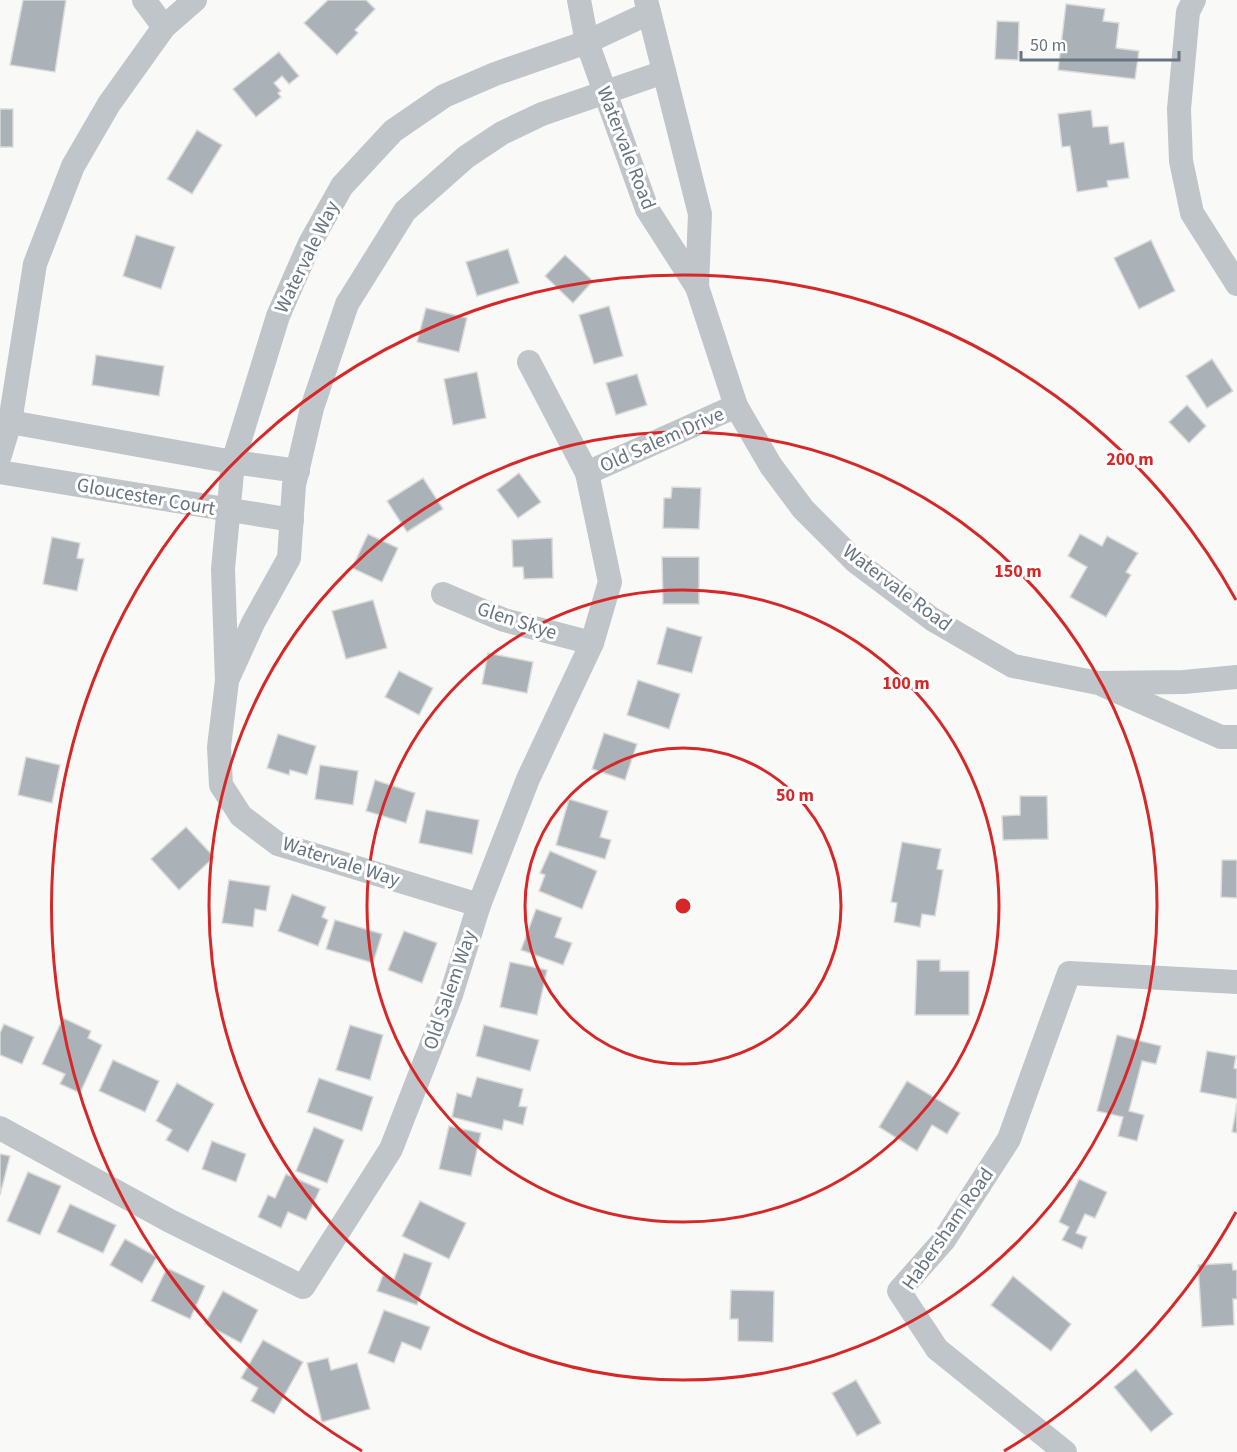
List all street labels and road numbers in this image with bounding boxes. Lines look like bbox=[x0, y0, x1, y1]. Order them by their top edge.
street label: Watervale Road bbox=[590, 82, 662, 214]
street label: Watervale Way bbox=[268, 195, 347, 318]
street label: Old Salem Drive bbox=[595, 400, 729, 480]
street label: Gloucester Court bbox=[75, 471, 218, 523]
street label: Watervale Road bbox=[837, 538, 957, 638]
street label: Glen Skye bbox=[474, 595, 560, 647]
street label: Watervale Way bbox=[279, 830, 404, 894]
street label: Old Salem Way bbox=[416, 926, 484, 1053]
street label: Habersham Road bbox=[895, 1162, 1001, 1296]

